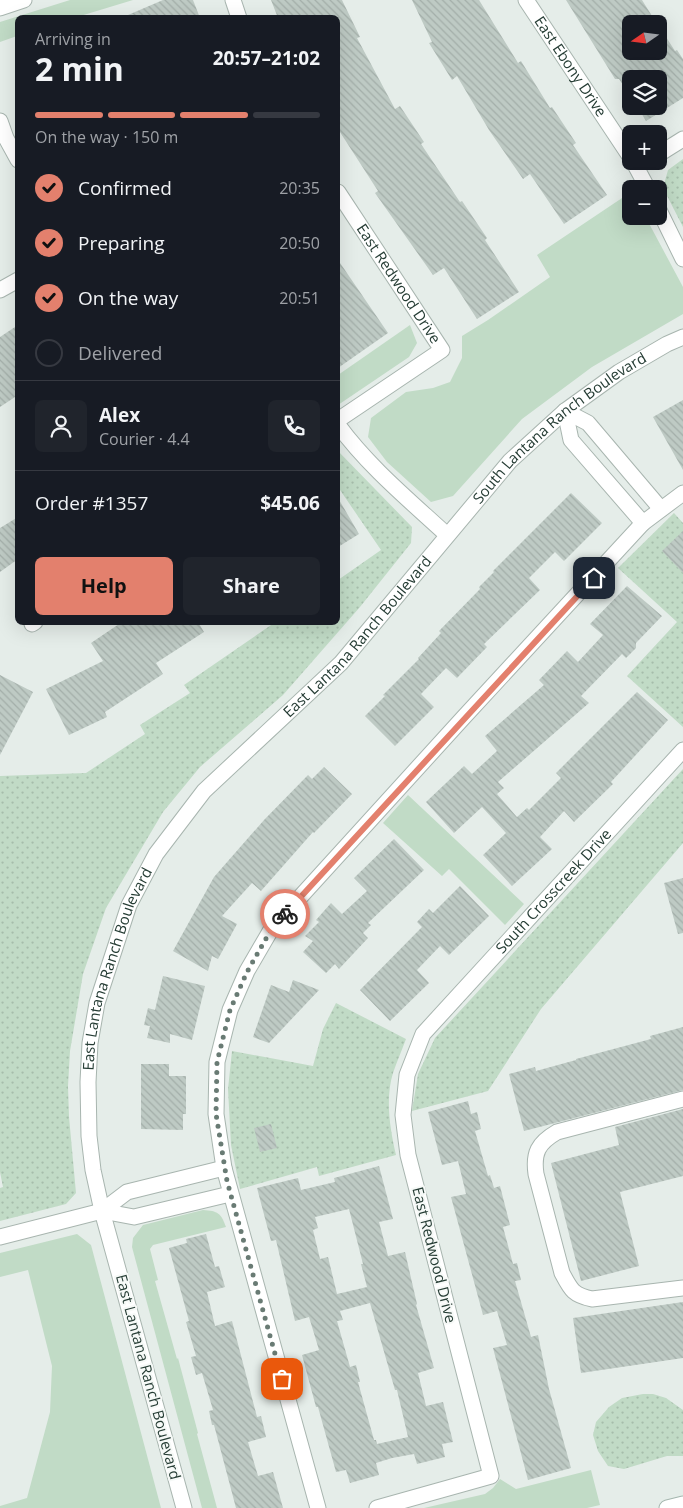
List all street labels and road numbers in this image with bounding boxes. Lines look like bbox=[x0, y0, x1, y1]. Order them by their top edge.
street label: East Ebony Drive bbox=[530, 12, 612, 120]
street label: East Redwood Drive bbox=[353, 220, 446, 347]
street label: South Lantana Ranch Boulevard bbox=[468, 347, 650, 507]
street label: East Lantana Ranch Boulevard bbox=[278, 551, 436, 721]
street label: South Crosscreek Drive bbox=[491, 824, 615, 957]
street label: East Lantana Ranch Boulevard bbox=[78, 864, 156, 1071]
street label: East Redwood Drive bbox=[408, 1185, 462, 1325]
street label: East Lantana Ranch Boulevard bbox=[112, 1272, 186, 1482]

